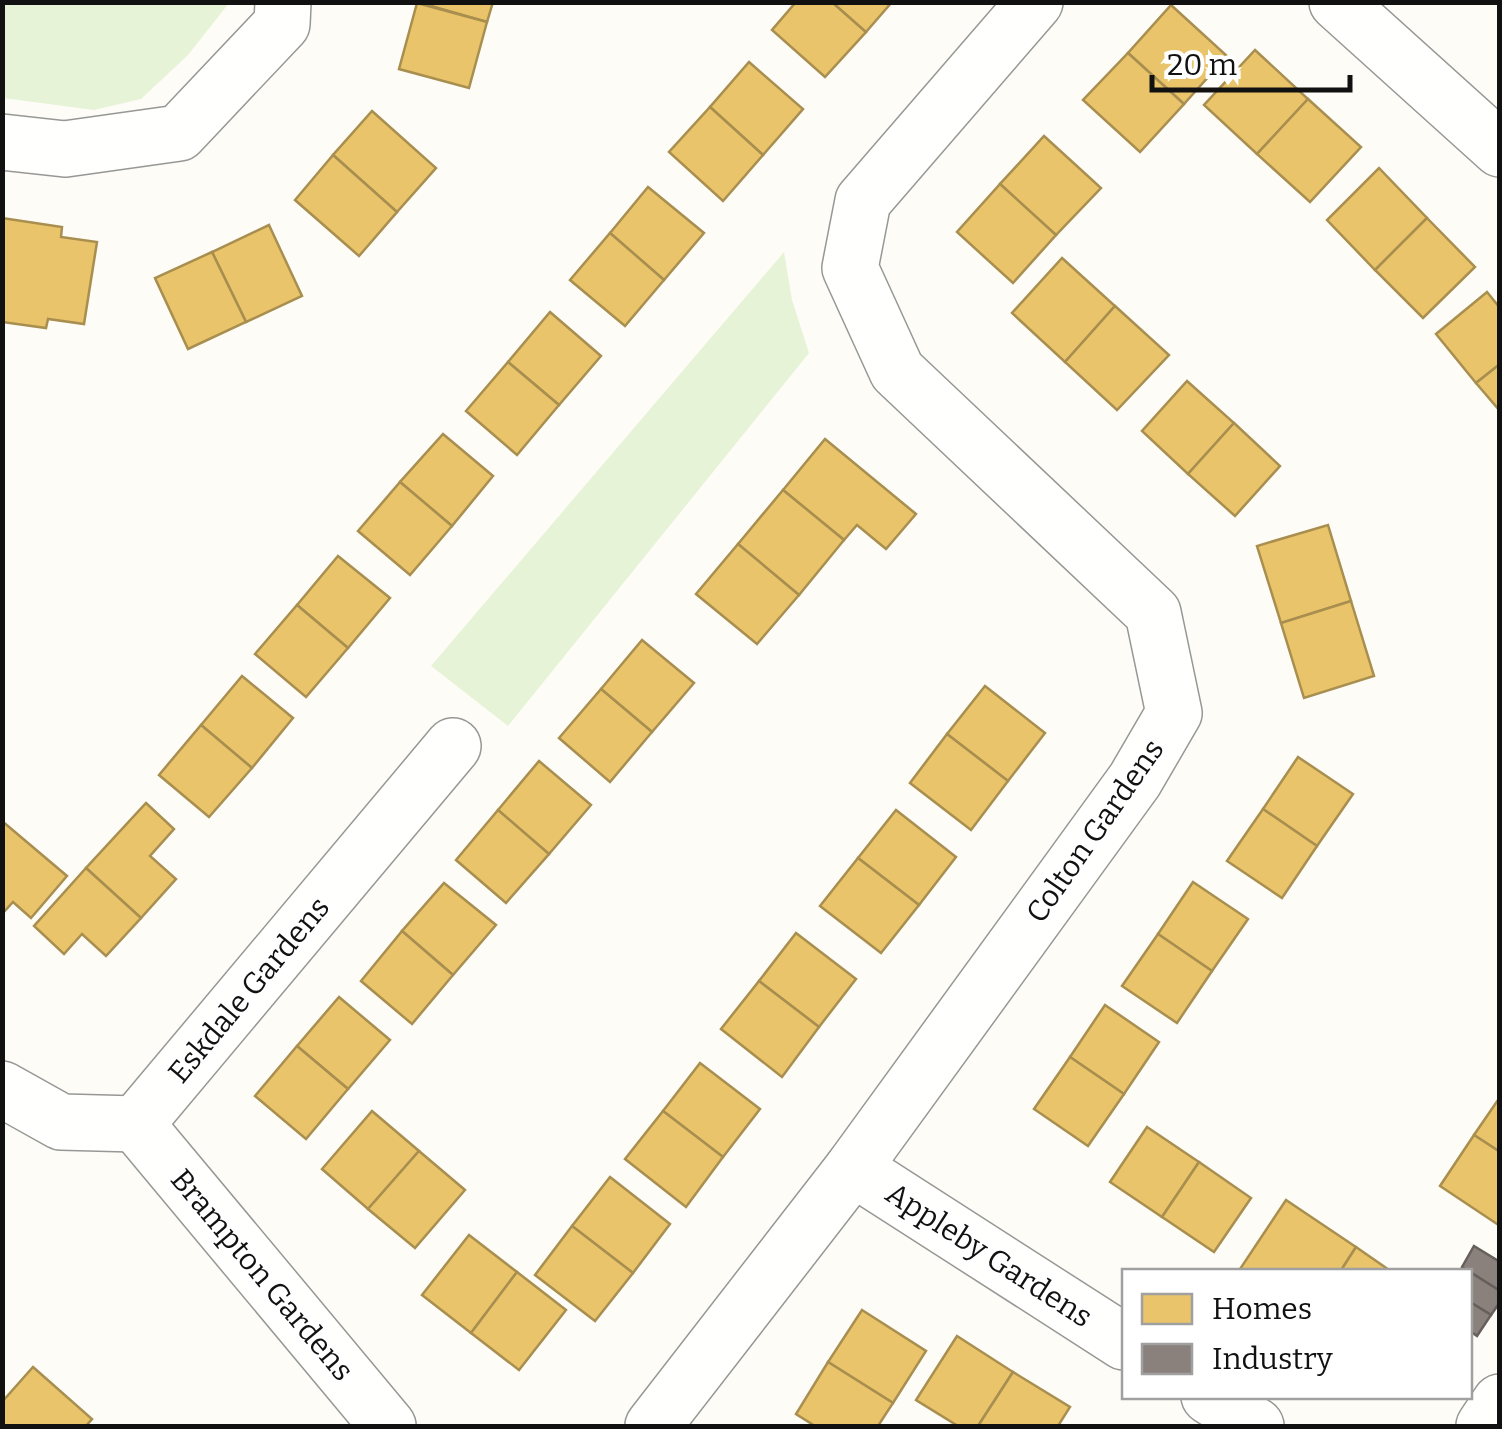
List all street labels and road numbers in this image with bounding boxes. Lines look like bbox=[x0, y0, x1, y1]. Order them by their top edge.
street label: Colton Gardens bbox=[1018, 732, 1172, 930]
street label: Eskdale Gardens bbox=[161, 890, 337, 1090]
street label: Brampton Gardens bbox=[163, 1162, 361, 1388]
street label: Appleby Gardens bbox=[879, 1175, 1099, 1335]

